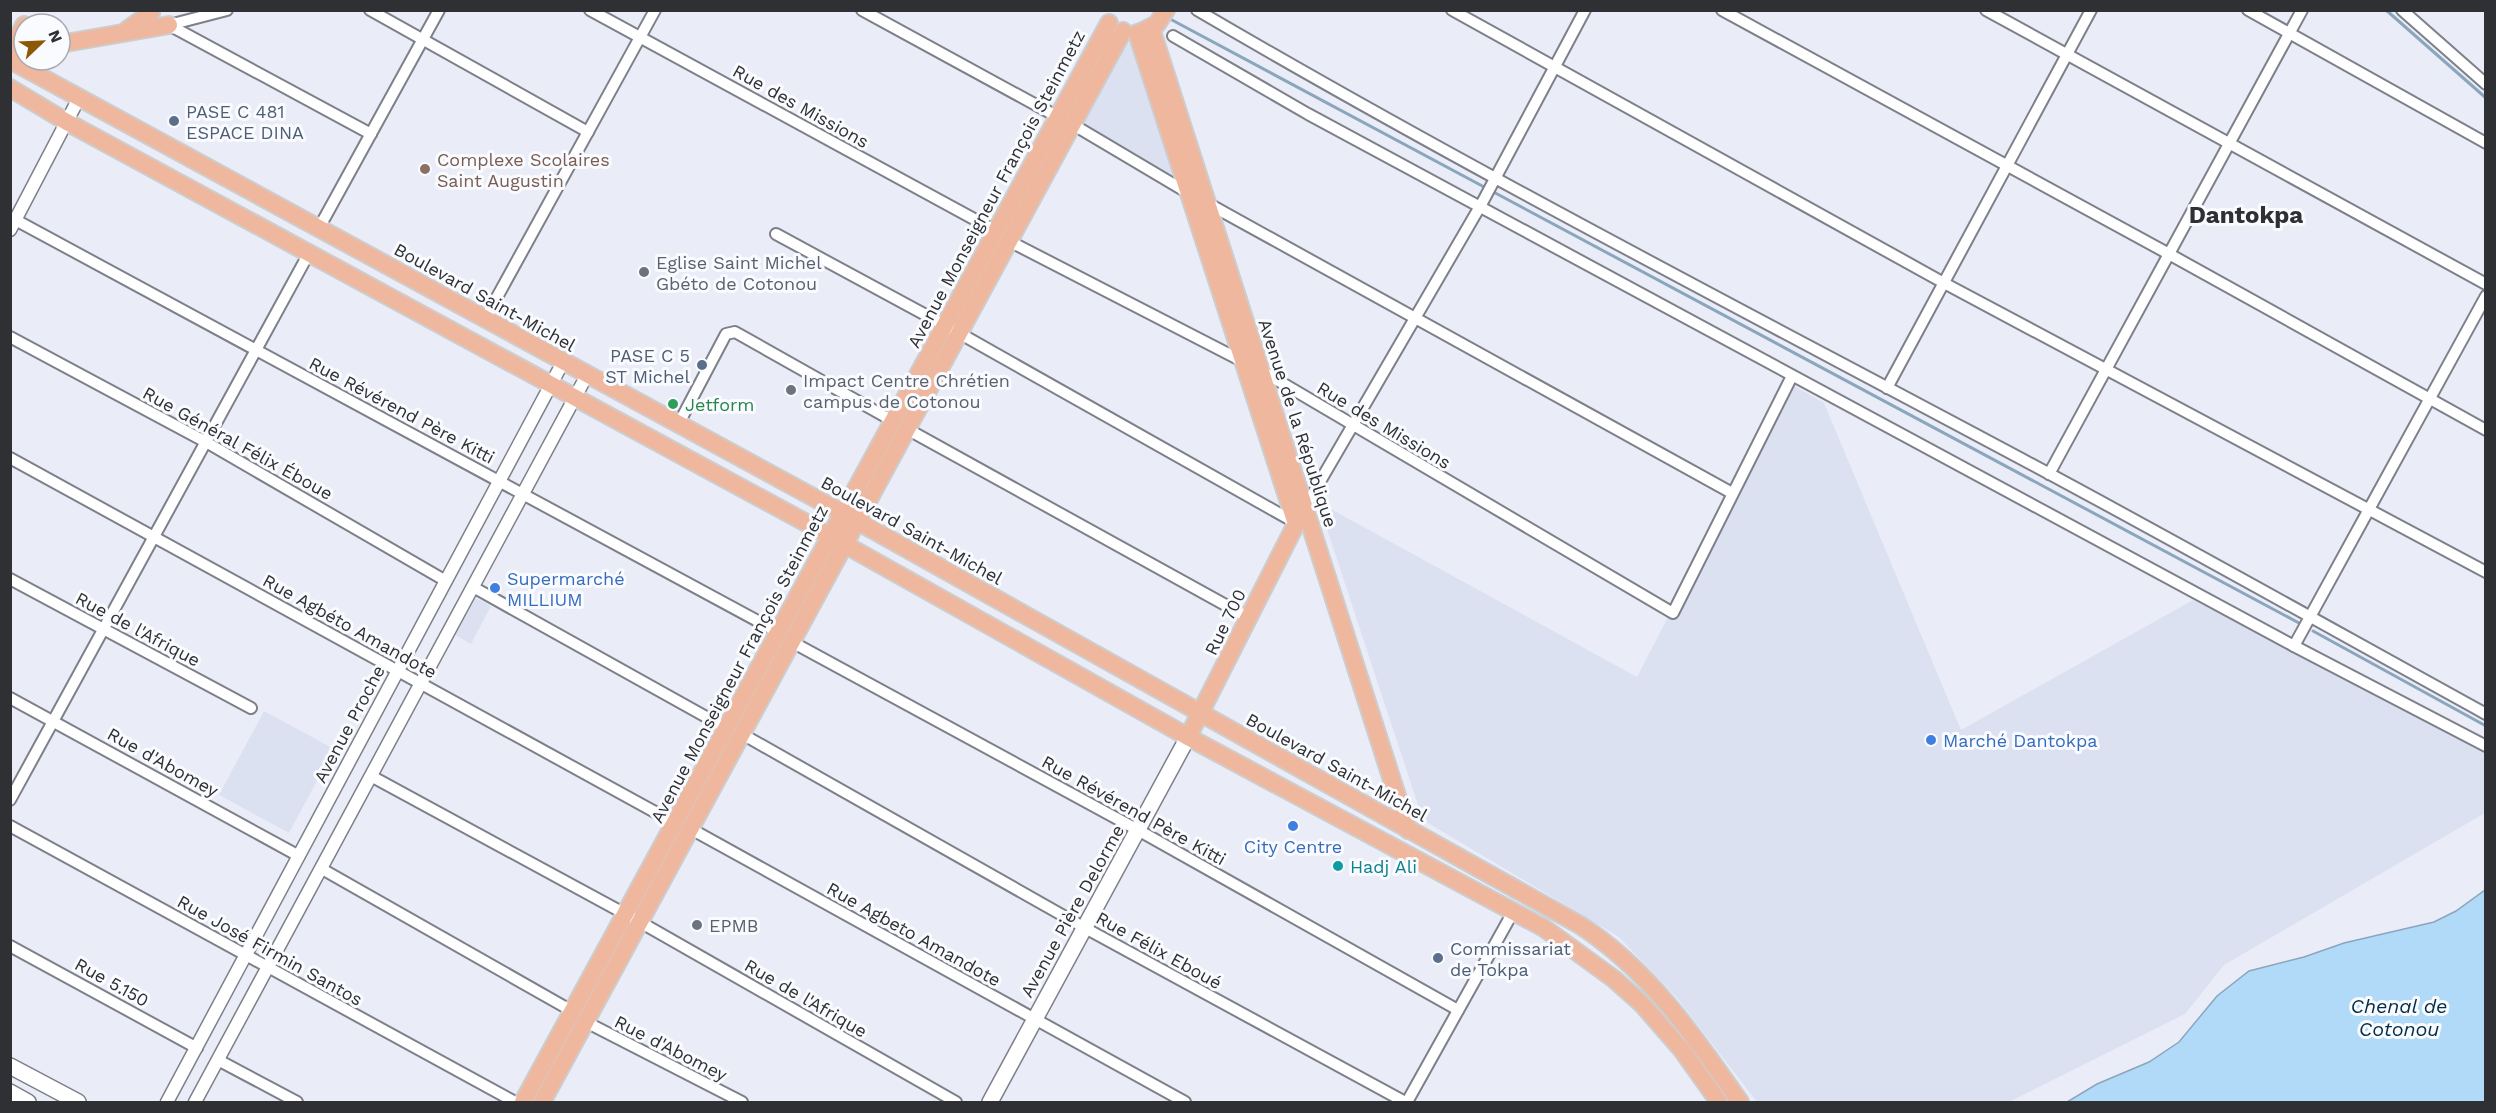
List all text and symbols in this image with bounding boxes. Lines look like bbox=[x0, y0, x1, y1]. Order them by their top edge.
north arrow bbox=[12, 12, 72, 72]
text: N bbox=[44, 27, 66, 46]
street label: Avenue Monseigneur François Steinmetz bbox=[903, 27, 1089, 351]
street label: Rue des Missions bbox=[729, 60, 873, 152]
place label: PASE C 481 ESPACE DINA bbox=[186, 101, 304, 143]
marker: PASE C 481 ESPACE DINA bbox=[167, 114, 181, 128]
place label: Complexe Scolaires Saint Augustin bbox=[437, 149, 610, 191]
marker: Complexe Scolaires Saint Augustin bbox=[418, 162, 432, 176]
district label: Dantokpa bbox=[2189, 201, 2303, 229]
street label: Boulevard Saint-Michel bbox=[391, 238, 580, 356]
place label: Eglise Saint Michel Gbéto de Cotonou bbox=[656, 252, 822, 294]
marker: Eglise Saint Michel Gbéto de Cotonou bbox=[637, 265, 651, 279]
street label: Avenue de la République bbox=[1254, 316, 1342, 530]
place label: PASE C 5 ST Michel bbox=[605, 345, 690, 387]
street label: Rue Révérend Père Kitti bbox=[306, 352, 498, 468]
marker: PASE C 5 ST Michel bbox=[695, 358, 709, 372]
place label: Impact Centre Chrétien campus de Cotonou bbox=[803, 370, 1010, 412]
street label: Rue des Missions bbox=[1313, 377, 1455, 473]
street label: Rue Général Félix Éboue bbox=[139, 382, 337, 504]
marker: Impact Centre Chrétien campus de Cotonou bbox=[784, 383, 798, 397]
place label: Jetform bbox=[685, 394, 754, 415]
marker: Jetform bbox=[666, 397, 680, 411]
street label: Boulevard Saint-Michel bbox=[818, 471, 1007, 589]
street label: Avenue Monseigneur François Steinmetz bbox=[646, 502, 832, 826]
place label: Supermarché MILLIUM bbox=[507, 568, 625, 610]
street label: Rue Agbéto Amandote bbox=[259, 569, 441, 683]
marker: Supermarché MILLIUM bbox=[488, 581, 502, 595]
street label: Rue 700 bbox=[1200, 586, 1250, 658]
street label: Rue de l'Afrique bbox=[72, 587, 204, 671]
street label: Avenue Proche bbox=[309, 662, 389, 786]
street label: Boulevard Saint-Michel bbox=[1243, 708, 1432, 826]
street label: Rue d'Abomey bbox=[104, 723, 223, 801]
place label: Marché Dantokpa bbox=[1943, 730, 2097, 751]
marker: Marché Dantokpa bbox=[1924, 733, 1938, 747]
street label: Rue Révérend Père Kitti bbox=[1038, 751, 1230, 869]
marker: City Centre bbox=[1286, 819, 1300, 833]
street label: Avenue Pière Delorme bbox=[1016, 821, 1128, 1001]
place label: City Centre bbox=[1244, 836, 1342, 857]
place label: Hadj Ali bbox=[1350, 856, 1417, 877]
marker: Hadj Ali bbox=[1331, 859, 1345, 873]
street label: Rue Agbeto Amandote bbox=[823, 877, 1005, 991]
street label: Rue José Firmin Santos bbox=[174, 890, 366, 1010]
street label: Rue Félix Eboué bbox=[1092, 907, 1226, 993]
place label: EPMB bbox=[709, 915, 759, 936]
marker: EPMB bbox=[690, 918, 704, 932]
place label: Commissariat de Tokpa bbox=[1450, 938, 1571, 980]
marker: Commissariat de Tokpa bbox=[1431, 951, 1445, 965]
street label: Rue 5.150 bbox=[71, 953, 153, 1011]
street label: Rue de l'Afrique bbox=[741, 954, 871, 1042]
water label: Chenal de Cotonou bbox=[2351, 994, 2447, 1041]
street label: Rue d'Abomey bbox=[611, 1011, 731, 1086]

